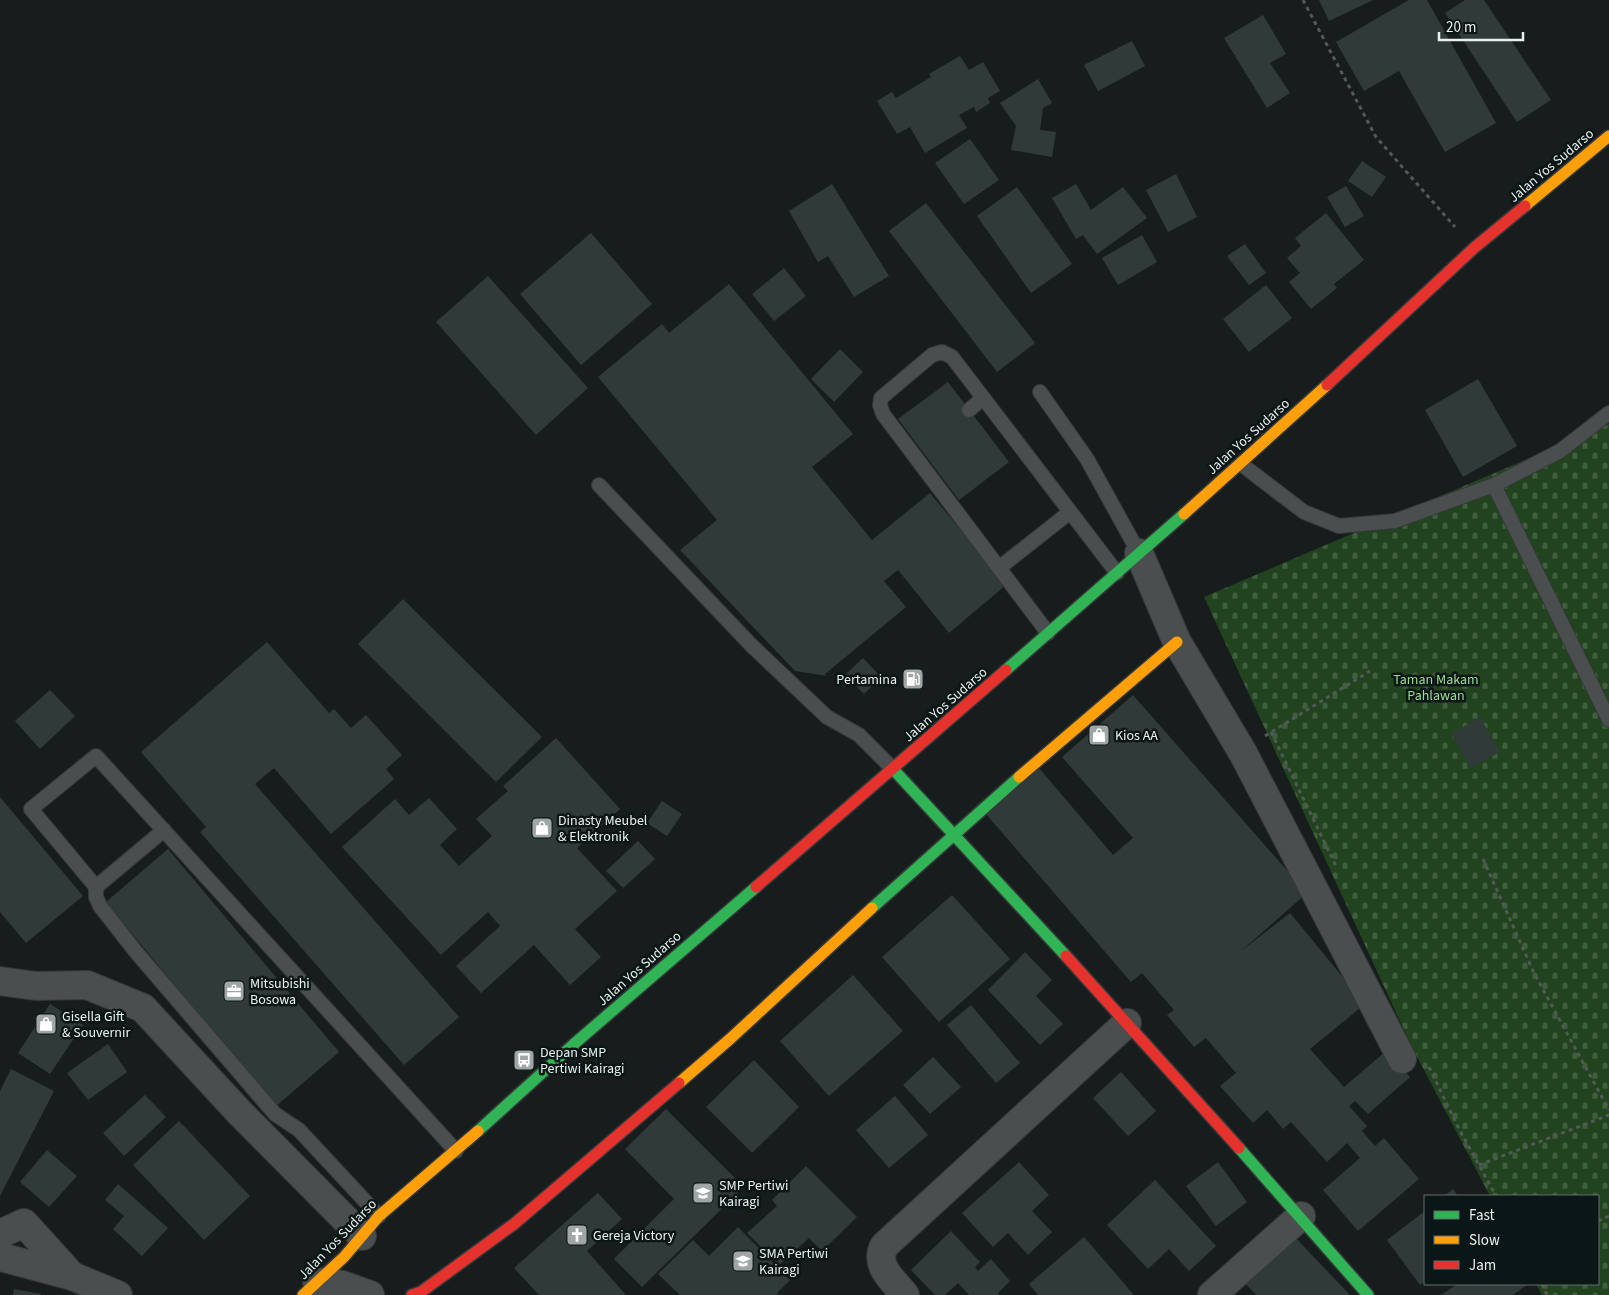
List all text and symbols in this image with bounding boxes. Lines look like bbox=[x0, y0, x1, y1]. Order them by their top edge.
scale bar bbox=[1439, 10, 1523, 42]
text: 20 m bbox=[1446, 17, 1476, 38]
street label: Jalan Yos Sudarso bbox=[1505, 124, 1598, 207]
street label: Jalan Yos Sudarso bbox=[1203, 394, 1295, 479]
street label: Jalan Yos Sudarso bbox=[899, 663, 992, 747]
fuel station icon: Pertamina bbox=[901, 667, 925, 691]
place label: Pertamina bbox=[836, 670, 897, 690]
park label: Taman Makam Pahlawan bbox=[1393, 670, 1479, 706]
shop icon: Kios AA bbox=[1087, 723, 1111, 747]
place label: Kios AA bbox=[1115, 726, 1158, 746]
place label: Dinasty Meubel & Elektronik bbox=[558, 811, 648, 847]
shop icon: Dinasty Meubel & Elektronik bbox=[530, 816, 554, 840]
street label: Jalan Yos Sudarso bbox=[593, 927, 686, 1011]
place label: Mitsubishi Bosowa bbox=[250, 974, 310, 1010]
office icon: Mitsubishi Bosowa bbox=[222, 979, 246, 1003]
place label: Gisella Gift & Souvernir bbox=[62, 1007, 130, 1043]
shop icon: Gisella Gift & Souvernir bbox=[34, 1012, 58, 1036]
place label: Depan SMP Pertiwi Kairagi bbox=[540, 1043, 625, 1079]
bus stop icon: Depan SMP Pertiwi Kairagi bbox=[512, 1048, 536, 1072]
place label: SMP Pertiwi Kairagi bbox=[719, 1176, 788, 1212]
school or university icon: SMP Pertiwi Kairagi bbox=[691, 1181, 715, 1205]
street label: Jalan Yos Sudarso bbox=[294, 1195, 382, 1285]
legend bbox=[1424, 1195, 1599, 1285]
text: Fast bbox=[1469, 1205, 1495, 1226]
church icon: Gereja Victory bbox=[565, 1223, 589, 1247]
place label: Gereja Victory bbox=[593, 1226, 675, 1246]
text: Slow bbox=[1469, 1230, 1500, 1251]
place label: SMA Pertiwi Kairagi bbox=[759, 1244, 828, 1280]
school or university icon: SMA Pertiwi Kairagi bbox=[731, 1249, 755, 1273]
text: Jam bbox=[1469, 1255, 1496, 1276]

